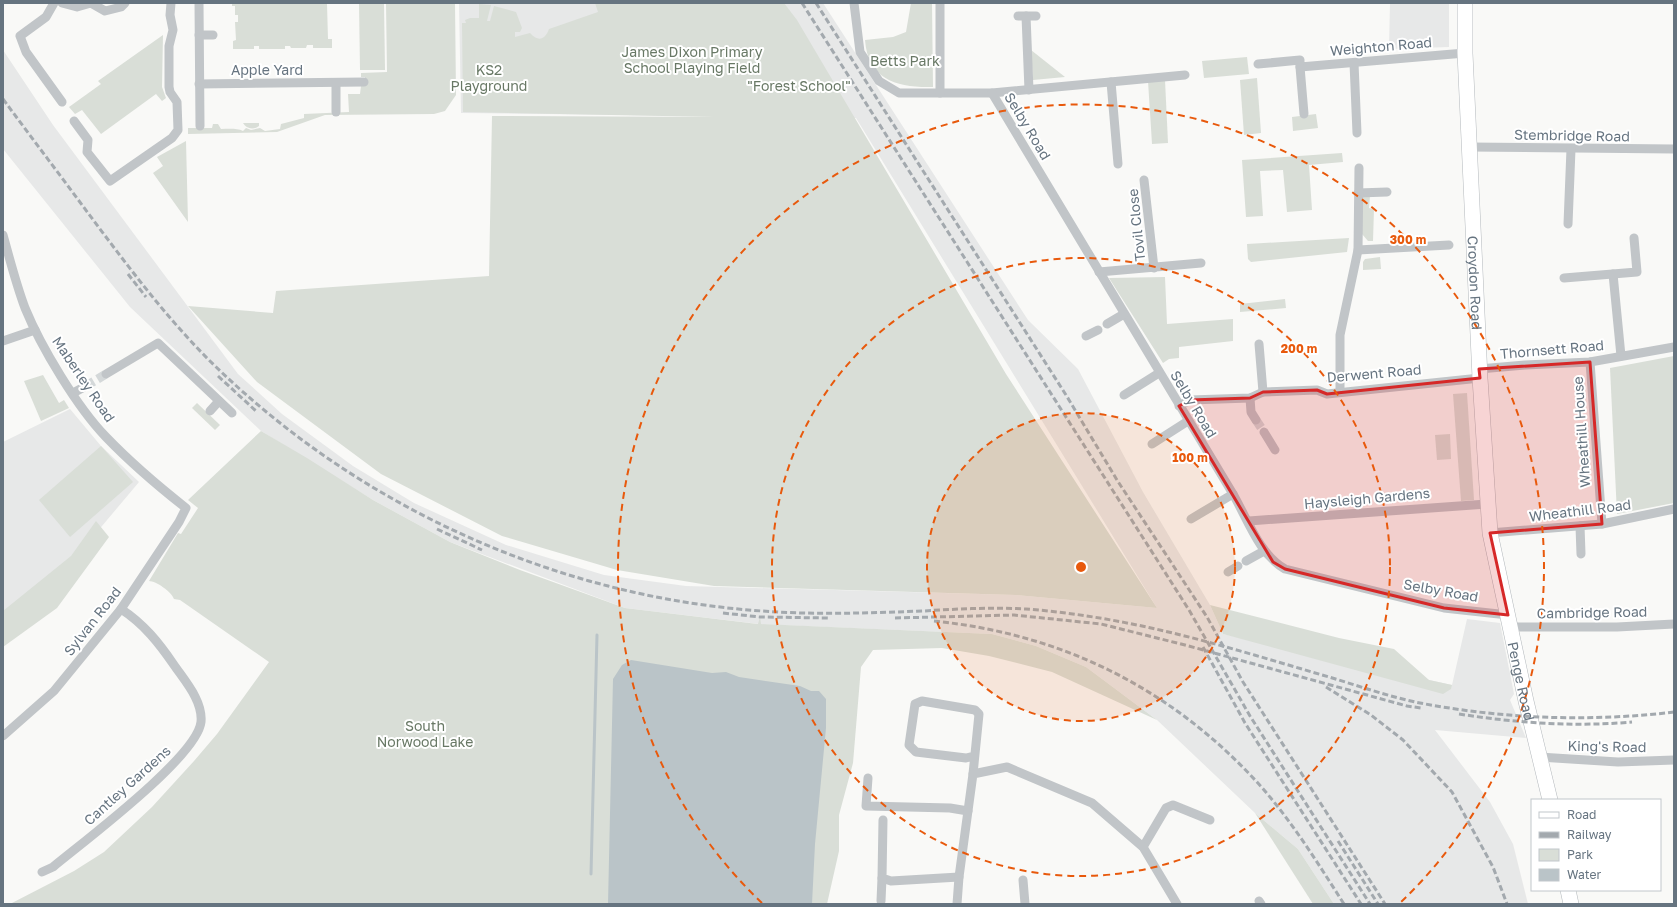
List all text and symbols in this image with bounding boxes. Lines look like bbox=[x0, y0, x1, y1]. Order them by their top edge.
street label: Weighton Road bbox=[1329, 33, 1433, 59]
park label: James Dixon Primary School Playing Field bbox=[622, 43, 763, 76]
park label: Betts Park bbox=[870, 52, 940, 69]
street label: Apple Yard bbox=[231, 61, 303, 78]
park label: KS2 Playground bbox=[451, 61, 527, 94]
park label: "Forest School" bbox=[747, 77, 851, 94]
street label: Selby Road bbox=[1001, 89, 1055, 163]
street label: Stembridge Road bbox=[1514, 125, 1630, 145]
street label: Tovil Close bbox=[1124, 188, 1148, 262]
text: 300 m bbox=[1390, 232, 1426, 247]
street label: Croydon Road bbox=[1465, 235, 1486, 330]
street label: Maberley Road bbox=[49, 333, 119, 425]
street label: Thornsett Road bbox=[1499, 336, 1605, 362]
text: 200 m bbox=[1281, 341, 1317, 356]
street label: Derwent Road bbox=[1326, 360, 1422, 386]
street label: Selby Road bbox=[1167, 367, 1221, 441]
street label: Wheathill House bbox=[1569, 376, 1593, 488]
text: 100 m bbox=[1172, 450, 1208, 465]
street label: Haysleigh Gardens bbox=[1303, 484, 1431, 512]
street label: Wheathill Road bbox=[1528, 495, 1632, 525]
centre of rings bbox=[1074, 560, 1088, 574]
street label: Selby Road bbox=[1402, 575, 1480, 605]
street label: Sylvan Road bbox=[60, 583, 124, 659]
street label: Cambridge Road bbox=[1536, 603, 1648, 621]
street label: Penge Road bbox=[1505, 640, 1539, 722]
park label: South Norwood Lake bbox=[377, 717, 473, 750]
street label: King's Road bbox=[1567, 737, 1647, 755]
street label: Cantley Gardens bbox=[80, 742, 174, 828]
legend bbox=[1531, 799, 1661, 891]
text: Road bbox=[1567, 807, 1596, 822]
text: Railway bbox=[1567, 827, 1612, 842]
text: Park bbox=[1567, 847, 1593, 862]
text: Water bbox=[1567, 867, 1601, 882]

